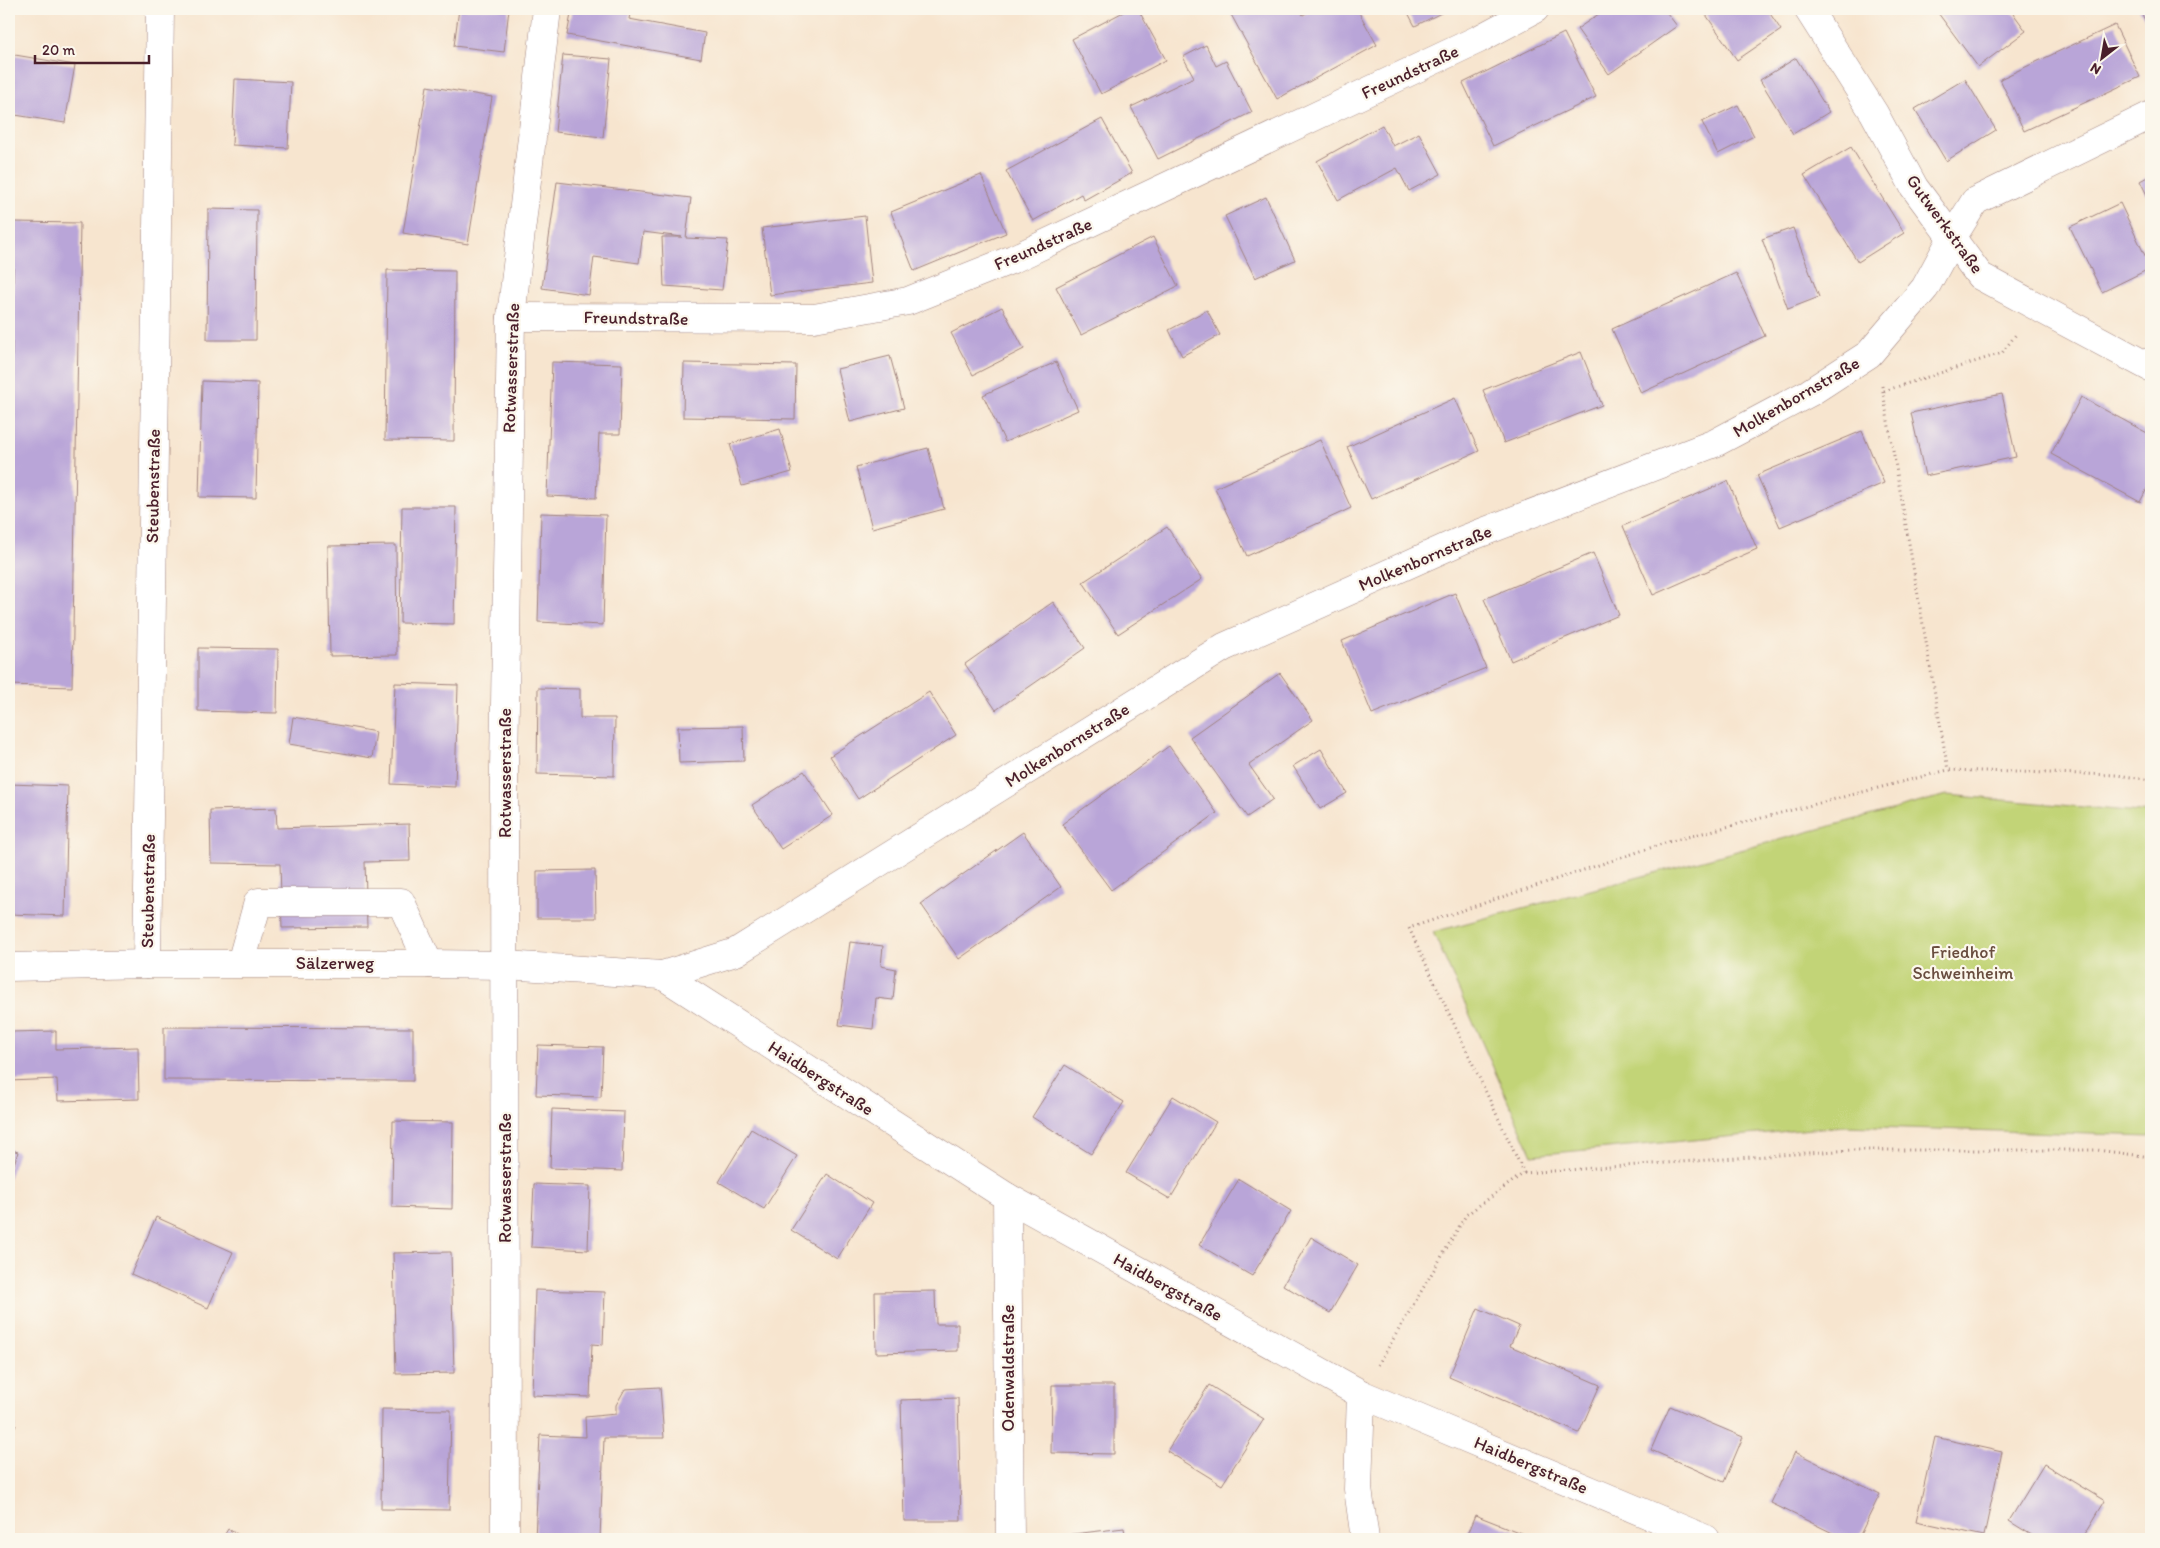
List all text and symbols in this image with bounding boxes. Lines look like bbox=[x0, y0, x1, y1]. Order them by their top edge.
scale bar bbox=[35, 32, 149, 64]
north arrow bbox=[2078, 32, 2128, 82]
street label: Freundstraße bbox=[1358, 40, 1462, 104]
text: 20 m bbox=[42, 41, 76, 59]
text: N bbox=[2087, 59, 2104, 78]
street label: Gutwerkstraße bbox=[1902, 170, 1988, 278]
street label: Freundstraße bbox=[991, 213, 1095, 275]
street label: Rotwasserstraße bbox=[498, 303, 524, 433]
street label: Freundstraße bbox=[583, 306, 689, 330]
street label: Molkenbornstraße bbox=[1729, 352, 1863, 442]
street label: Steubenstraße bbox=[141, 429, 165, 543]
street label: Molkenbornstraße bbox=[1355, 520, 1495, 596]
street label: Molkenbornstraße bbox=[1001, 698, 1133, 792]
street label: Rotwasserstraße bbox=[494, 708, 516, 838]
street label: Steubenstraße bbox=[136, 834, 160, 948]
park label: Friedhof Schweinheim bbox=[1912, 941, 2014, 984]
street label: Sälzerweg bbox=[296, 952, 375, 974]
street label: Haidbergstraße bbox=[764, 1036, 878, 1120]
street label: Rotwasserstraße bbox=[494, 1113, 516, 1243]
street label: Haidbergstraße bbox=[1109, 1248, 1227, 1326]
street label: Odenwaldstraße bbox=[997, 1304, 1019, 1432]
street label: Haidbergstraße bbox=[1471, 1431, 1591, 1499]

